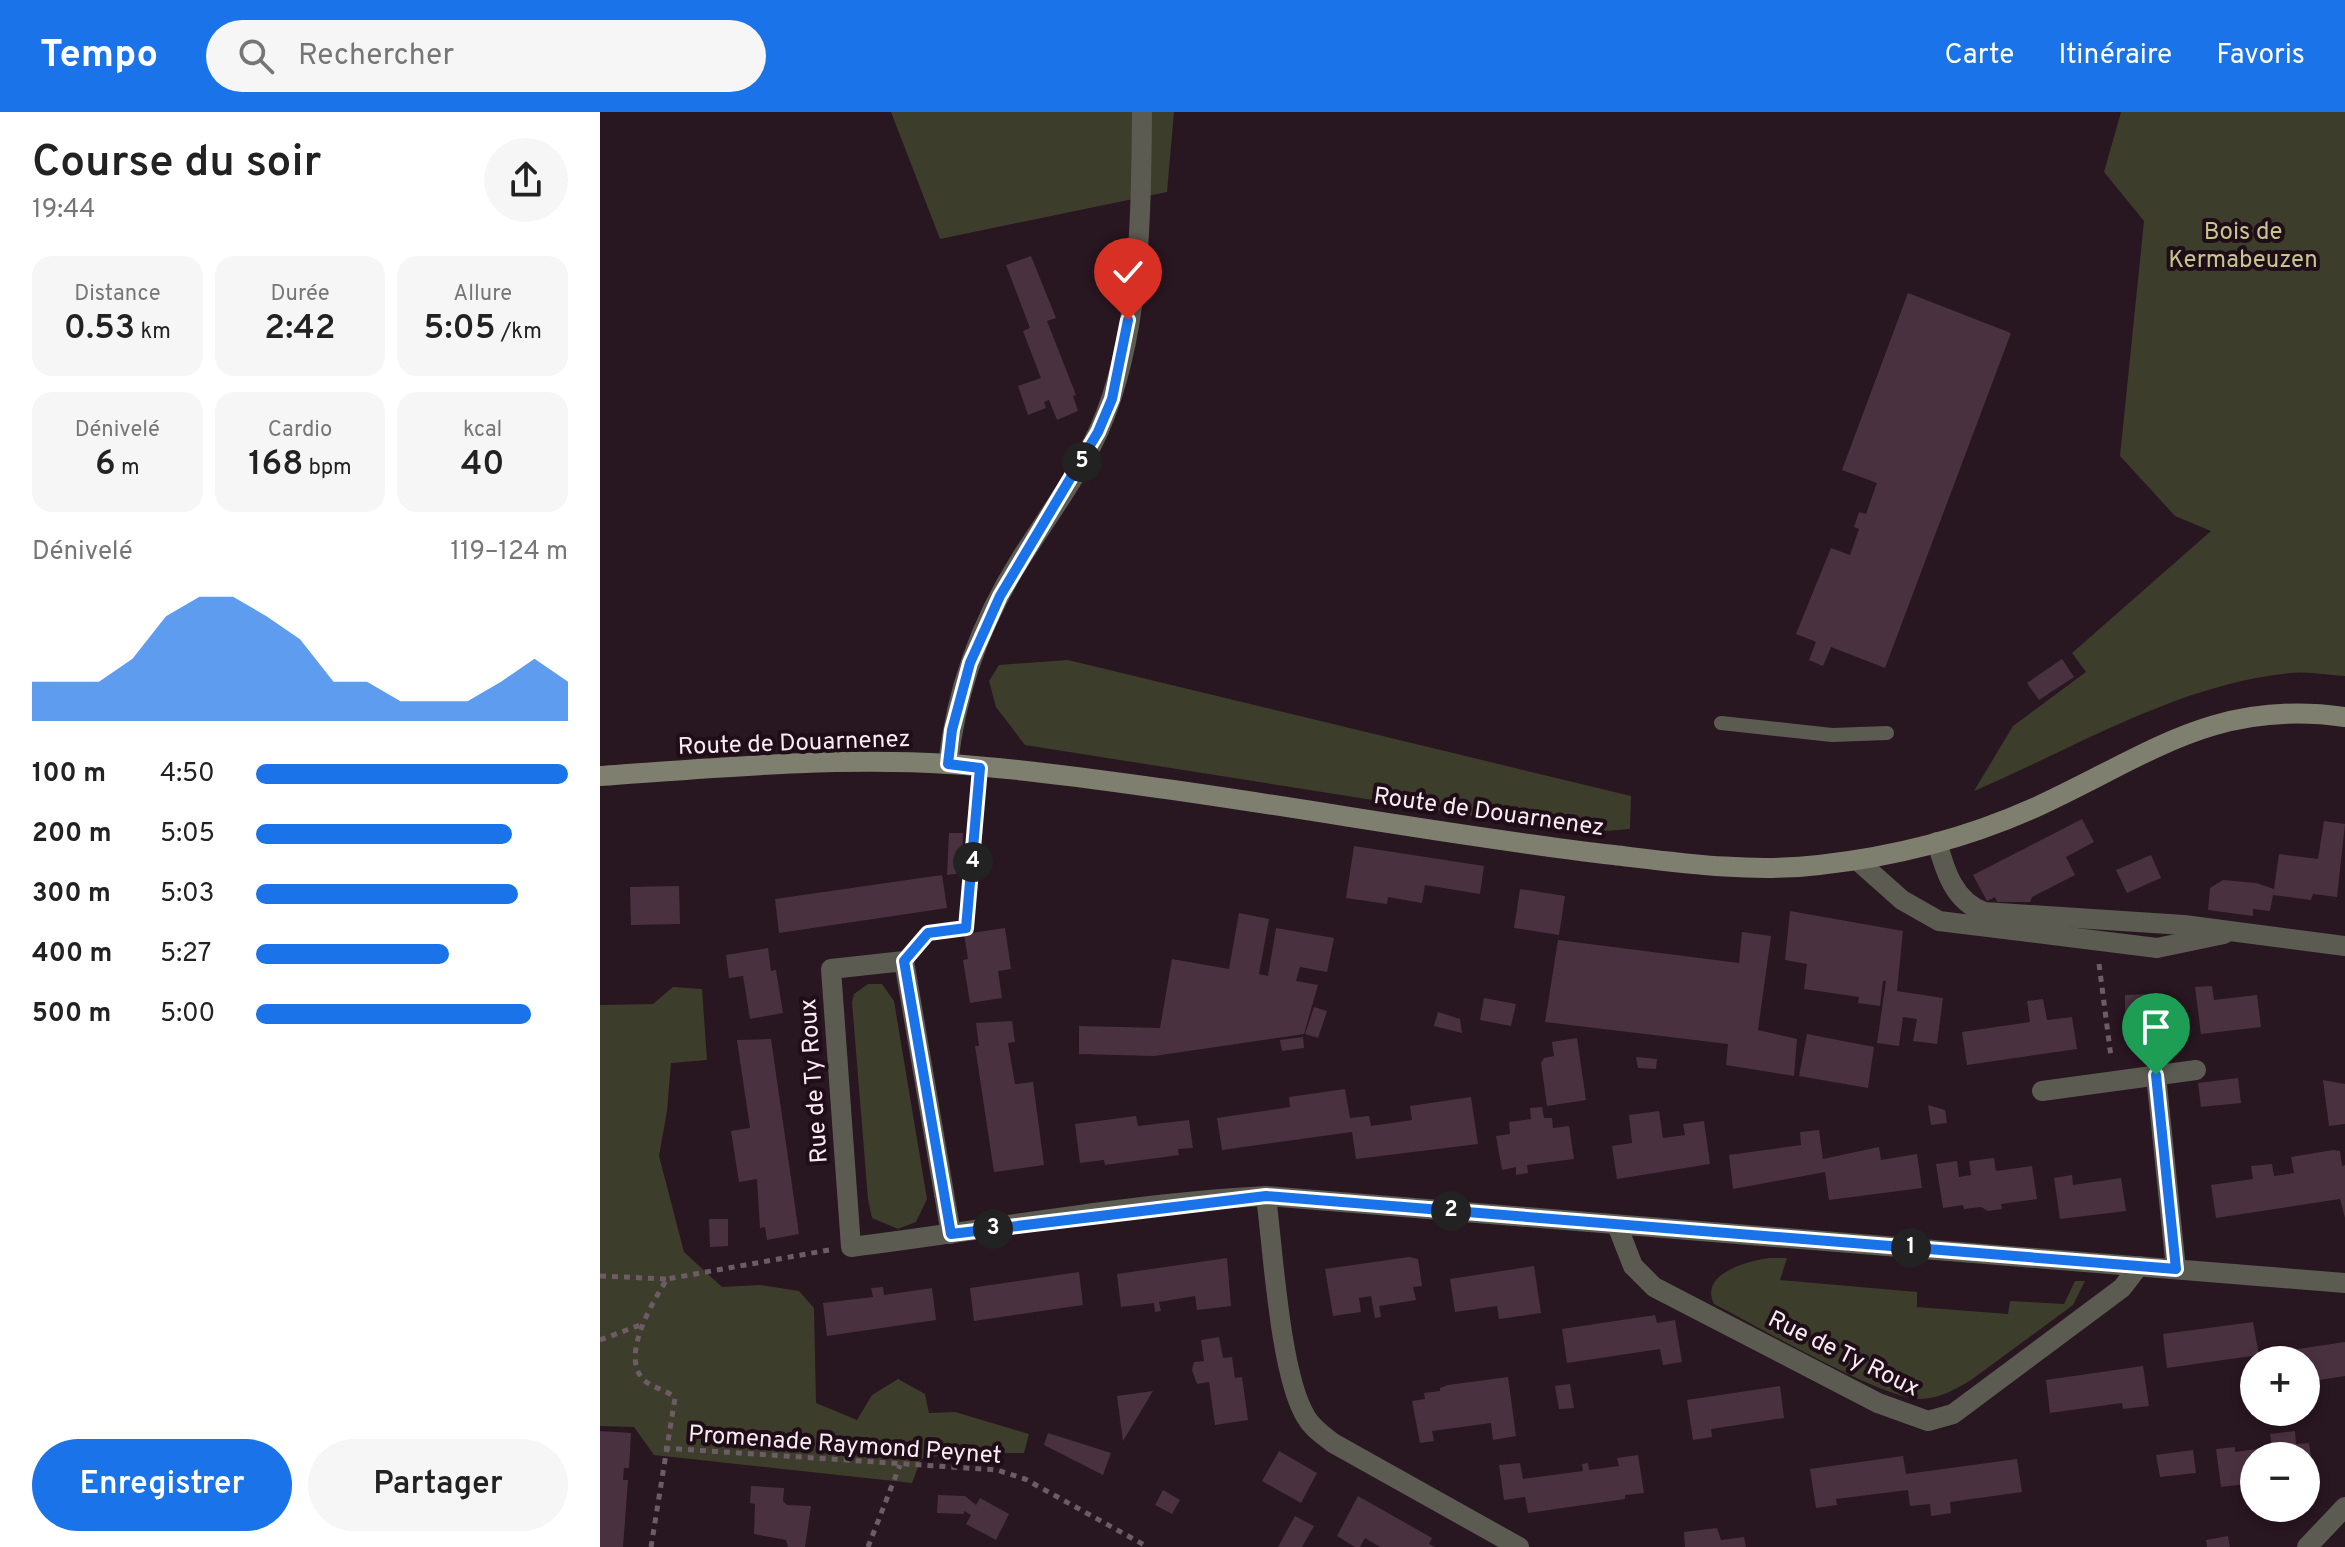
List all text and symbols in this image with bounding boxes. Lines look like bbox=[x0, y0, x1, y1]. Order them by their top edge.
search box bbox=[206, 20, 766, 92]
text: Tempo bbox=[40, 32, 158, 81]
icon: search bbox=[234, 34, 278, 78]
text: Rechercher bbox=[298, 38, 454, 75]
text: Carte bbox=[1945, 38, 2014, 74]
text: Itinéraire bbox=[2058, 38, 2172, 74]
text: Favoris bbox=[2216, 38, 2305, 74]
text: Course du soir bbox=[32, 136, 321, 192]
button: share bbox=[484, 138, 568, 222]
text: 19:44 bbox=[32, 194, 95, 227]
park label: Bois de Kermabeuzen bbox=[2168, 218, 2318, 276]
pin bbox=[1094, 238, 1162, 320]
icon: check bbox=[1106, 250, 1150, 294]
text: Distance bbox=[74, 281, 161, 308]
text: Durée bbox=[270, 281, 330, 308]
text: Allure bbox=[453, 281, 512, 308]
text: 0.53 bbox=[64, 308, 135, 351]
text: 2:42 bbox=[264, 308, 336, 351]
text: 5:05 bbox=[424, 308, 496, 351]
text: km bbox=[135, 319, 171, 346]
text: /km bbox=[496, 319, 542, 346]
text: Dénivelé bbox=[75, 417, 160, 444]
text: Cardio bbox=[268, 417, 332, 444]
text: kcal bbox=[463, 417, 502, 444]
pin: 5 bbox=[1062, 442, 1102, 482]
text: 6 bbox=[95, 444, 116, 487]
text: 168 bbox=[248, 444, 303, 487]
text: 40 bbox=[461, 444, 505, 487]
text: 5 bbox=[1075, 448, 1089, 475]
text: m bbox=[116, 455, 140, 482]
text: bpm bbox=[303, 455, 352, 482]
text: Dénivelé bbox=[32, 536, 133, 569]
text: 119–124 m bbox=[450, 536, 568, 569]
street label: Route de Douarnenez bbox=[677, 725, 911, 763]
text: 100 m bbox=[32, 758, 106, 791]
text: 4:50 bbox=[160, 758, 215, 791]
street label: Route de Douarnenez bbox=[1371, 782, 1606, 844]
text: 200 m bbox=[32, 818, 111, 851]
text: 5:05 bbox=[160, 818, 215, 851]
pin: 4 bbox=[953, 842, 993, 882]
text: 4 bbox=[966, 848, 980, 875]
text: 300 m bbox=[32, 878, 111, 911]
text: 5:03 bbox=[160, 878, 214, 911]
text: 400 m bbox=[32, 938, 112, 971]
text: 5:27 bbox=[160, 938, 211, 971]
pin bbox=[2122, 993, 2190, 1075]
text: 500 m bbox=[32, 998, 111, 1031]
text: 5:00 bbox=[160, 998, 215, 1031]
street label: Rue de Ty Roux bbox=[794, 998, 836, 1164]
icon: arrive bbox=[2134, 1005, 2178, 1049]
pin: 2 bbox=[1431, 1191, 1471, 1231]
text: 2 bbox=[1444, 1197, 1458, 1224]
pin: 3 bbox=[973, 1209, 1013, 1249]
text: 3 bbox=[986, 1215, 1000, 1242]
pin: 1 bbox=[1891, 1228, 1931, 1268]
text: 1 bbox=[1907, 1234, 1915, 1261]
street label: Rue de Ty Roux bbox=[1762, 1305, 1924, 1404]
map controls bbox=[2240, 1346, 2320, 1522]
button: + bbox=[2240, 1346, 2320, 1426]
street label: Promenade Raymond Peynet bbox=[687, 1420, 1003, 1472]
button: Enregistrer bbox=[32, 1439, 292, 1531]
button: Partager bbox=[308, 1439, 568, 1531]
button: − bbox=[2240, 1442, 2320, 1522]

